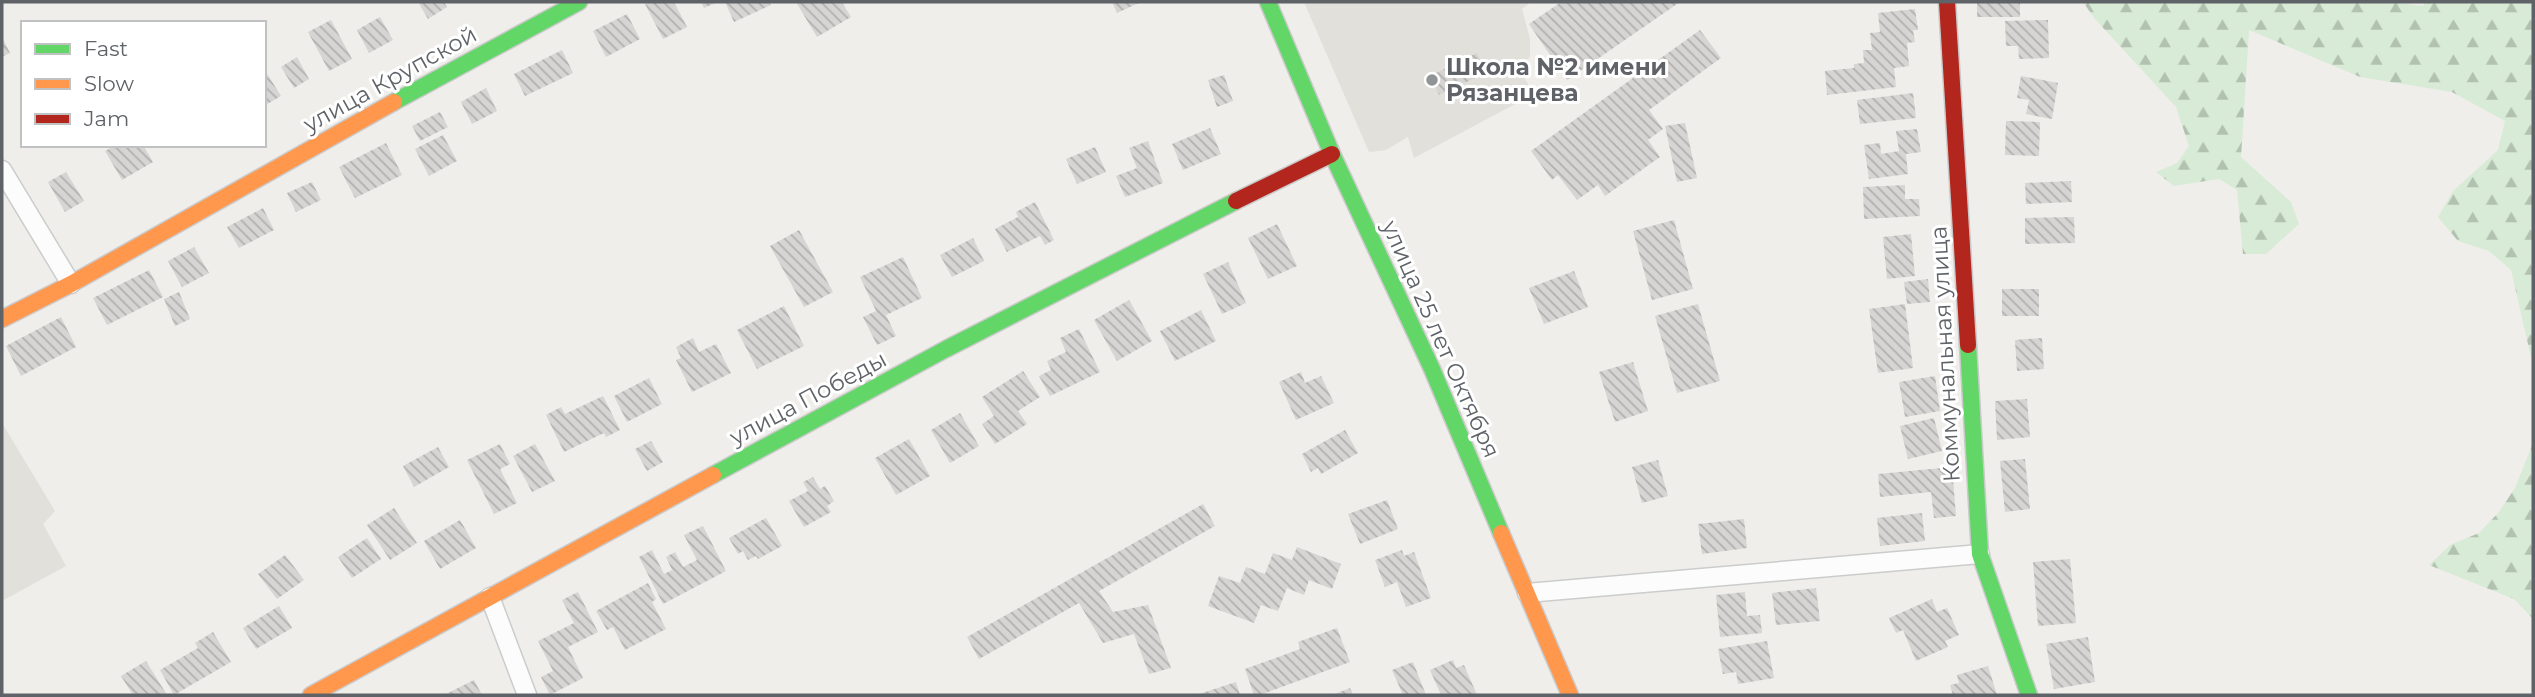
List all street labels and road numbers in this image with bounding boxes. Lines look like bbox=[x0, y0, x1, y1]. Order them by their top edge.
street label: улица Крупской bbox=[298, 20, 482, 139]
street label: улица 25 лет Октября bbox=[1376, 215, 1506, 462]
street label: Коммунальная улица bbox=[1924, 225, 1966, 483]
street label: улица Победы bbox=[724, 345, 891, 452]

